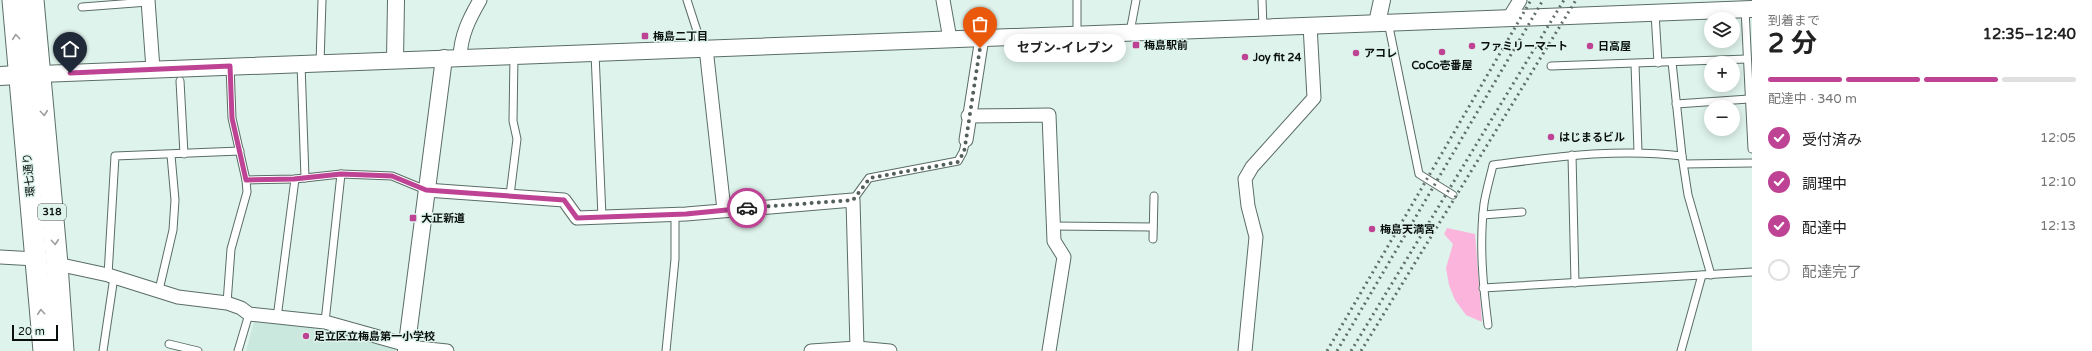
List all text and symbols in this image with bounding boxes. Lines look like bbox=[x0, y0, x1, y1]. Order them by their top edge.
pin bbox=[963, 7.0, 997, 48]
map controls bbox=[1704, 12, 1740, 136]
button: layers bbox=[1704, 12, 1740, 48]
icon: bag bbox=[969, 13, 991, 35]
text: 到着まで bbox=[1768, 13, 1820, 29]
text: 12:35–12:40 bbox=[1983, 25, 2076, 43]
text: 2 分 bbox=[1768, 28, 1817, 59]
place label: 梅島二丁目 bbox=[653, 30, 708, 43]
marker: 梅島二丁目 bbox=[640, 31, 650, 41]
pin bbox=[53, 32, 87, 73]
one-way arrow bbox=[12, 34, 21, 40]
callout: セブン-イレブン bbox=[1004, 34, 1126, 62]
icon: home bbox=[59, 38, 81, 60]
place label: 梅島駅前 bbox=[1144, 39, 1188, 52]
text: セブン-イレブン bbox=[1017, 40, 1113, 56]
marker: 梅島駅前 bbox=[1131, 40, 1141, 50]
place label: ファミリーマート bbox=[1480, 40, 1568, 53]
place label: 日高屋 bbox=[1598, 40, 1631, 53]
marker: ファミリーマート bbox=[1467, 41, 1477, 51]
marker: 日高屋 bbox=[1585, 41, 1595, 51]
place label: アコレ bbox=[1364, 47, 1397, 60]
marker: CoCo壱番屋 bbox=[1437, 47, 1447, 57]
marker: アコレ bbox=[1351, 48, 1361, 58]
place label: Joy fit 24 bbox=[1252, 51, 1301, 65]
marker: Joy fit 24 bbox=[1240, 52, 1250, 62]
button: + bbox=[1704, 56, 1740, 92]
place label: CoCo壱番屋 bbox=[1411, 59, 1473, 72]
text: 配達中 · 340 m bbox=[1768, 91, 1857, 107]
button: − bbox=[1704, 100, 1740, 136]
one-way arrow bbox=[39, 110, 48, 116]
icon: check bbox=[1768, 127, 1790, 149]
text: 12:05 bbox=[2040, 130, 2076, 146]
place label: はじまるビル bbox=[1559, 131, 1625, 144]
text: 受付済み bbox=[1802, 131, 1862, 149]
marker: はじまるビル bbox=[1546, 132, 1556, 142]
street label: 環七通り bbox=[21, 153, 37, 197]
icon: check bbox=[1768, 171, 1790, 193]
text: 12:10 bbox=[2040, 174, 2076, 190]
text: 調理中 bbox=[1802, 175, 1847, 193]
courier bbox=[727, 188, 767, 228]
icon: car bbox=[736, 197, 758, 219]
road number: 318 bbox=[38, 204, 66, 220]
place label: 大正新道 bbox=[421, 212, 465, 225]
marker: 大正新道 bbox=[408, 213, 418, 223]
icon: check bbox=[1768, 215, 1790, 237]
text: 12:13 bbox=[2040, 218, 2076, 234]
text: 配達中 bbox=[1802, 219, 1847, 237]
place label: 梅島天満宮 bbox=[1380, 223, 1435, 236]
marker: 梅島天満宮 bbox=[1367, 224, 1377, 234]
one-way arrow bbox=[51, 239, 60, 245]
text: 配達完了 bbox=[1802, 263, 1862, 281]
one-way arrow bbox=[37, 309, 46, 315]
scale bar bbox=[12, 323, 58, 342]
text: 20 m bbox=[18, 325, 45, 338]
place label: 足立区立梅島第一小学校 bbox=[314, 330, 435, 343]
marker: 足立区立梅島第一小学校 bbox=[301, 331, 311, 341]

